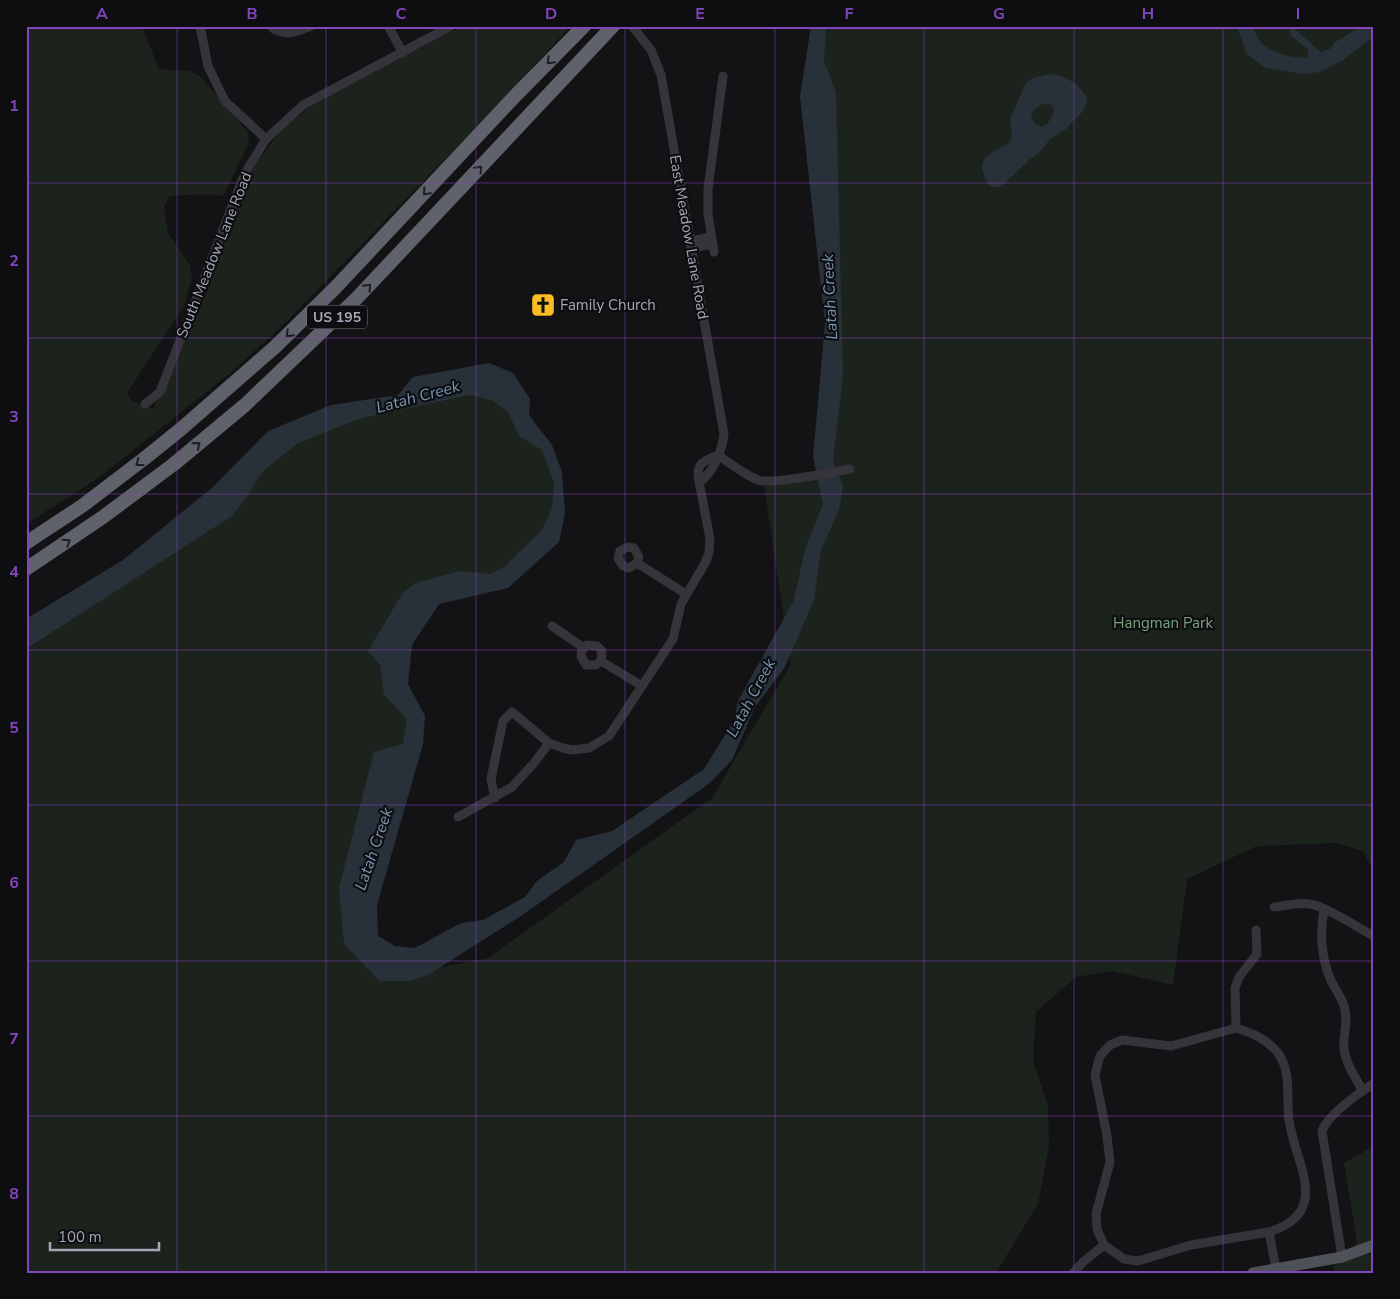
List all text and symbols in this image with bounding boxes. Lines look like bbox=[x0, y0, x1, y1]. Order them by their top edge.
text: A bbox=[96, 3, 108, 25]
text: B bbox=[246, 3, 258, 25]
text: C bbox=[396, 3, 407, 25]
text: D bbox=[545, 3, 557, 25]
text: E bbox=[695, 3, 705, 25]
text: F bbox=[845, 3, 854, 25]
text: G bbox=[993, 3, 1005, 25]
text: H bbox=[1142, 3, 1154, 25]
text: I bbox=[1296, 3, 1300, 25]
one-way arrow bbox=[547, 55, 556, 64]
text: 1 bbox=[9, 95, 19, 117]
street label: East Meadow Lane Road bbox=[665, 153, 713, 321]
one-way arrow bbox=[473, 165, 482, 174]
street label: South Meadow Lane Road bbox=[172, 169, 256, 341]
one-way arrow bbox=[423, 186, 432, 195]
text: 2 bbox=[9, 250, 19, 272]
water label: Latah Creek bbox=[817, 253, 843, 340]
one-way arrow bbox=[362, 284, 371, 293]
church icon: Family Church bbox=[530, 292, 556, 318]
place label: Family Church bbox=[560, 295, 656, 315]
road number: US 195 bbox=[307, 306, 367, 328]
one-way arrow bbox=[285, 328, 294, 337]
water label: Latah Creek bbox=[374, 375, 463, 419]
text: 3 bbox=[9, 406, 19, 428]
one-way arrow bbox=[192, 442, 201, 451]
one-way arrow bbox=[135, 457, 145, 466]
one-way arrow bbox=[61, 538, 70, 548]
text: 4 bbox=[9, 561, 19, 583]
park label: Hangman Park bbox=[1113, 613, 1213, 633]
water label: Latah Creek bbox=[721, 654, 781, 741]
text: 5 bbox=[9, 717, 19, 739]
water label: Latah Creek bbox=[350, 804, 399, 893]
text: 6 bbox=[9, 872, 19, 894]
text: 7 bbox=[9, 1028, 19, 1050]
text: 8 bbox=[9, 1183, 19, 1205]
scale bar bbox=[50, 1219, 159, 1251]
text: 100 m bbox=[58, 1227, 102, 1247]

